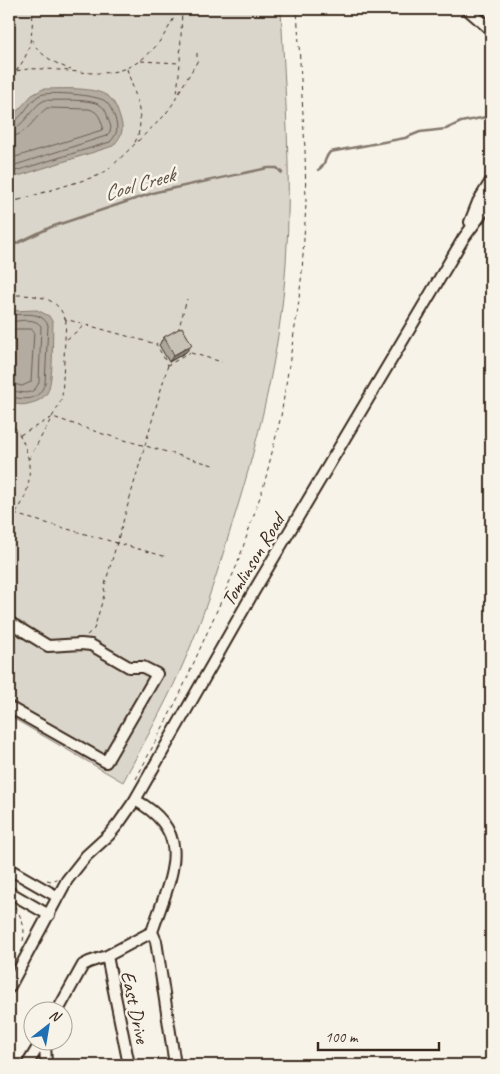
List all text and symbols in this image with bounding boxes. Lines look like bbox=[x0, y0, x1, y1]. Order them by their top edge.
water label: Cool Creek bbox=[101, 160, 182, 206]
street label: Tomlinson Road bbox=[216, 507, 292, 611]
street label: East Drive bbox=[115, 969, 155, 1047]
north arrow bbox=[22, 1002, 72, 1052]
text: N bbox=[46, 1006, 65, 1026]
scale bar bbox=[318, 1019, 439, 1051]
text: 100 m bbox=[325, 1028, 359, 1047]

